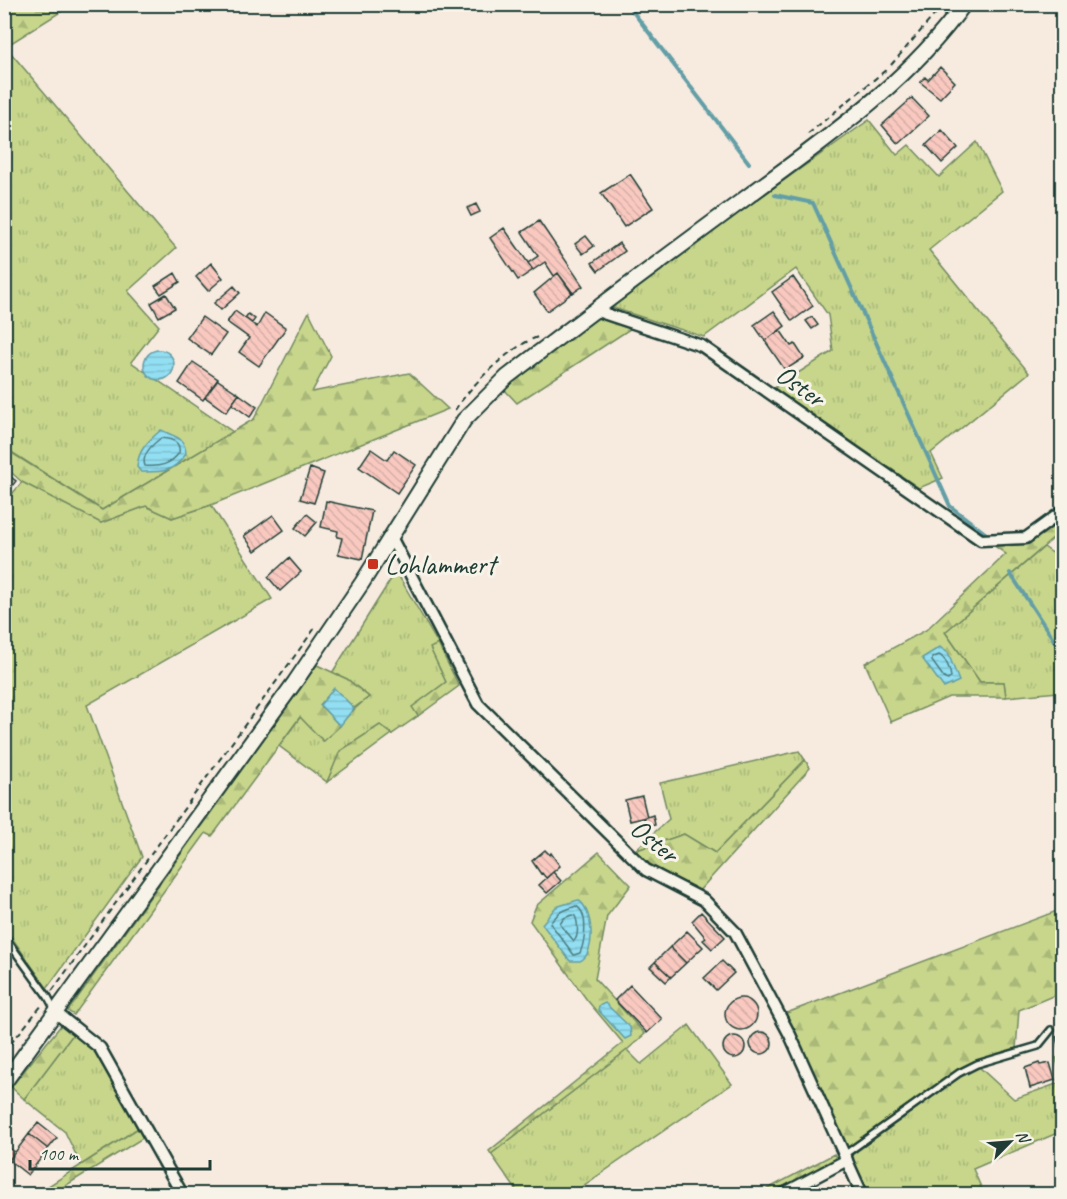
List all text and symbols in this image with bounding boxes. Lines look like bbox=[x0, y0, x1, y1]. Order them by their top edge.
street label: Oster bbox=[769, 356, 834, 416]
place label: Lohlammert bbox=[385, 547, 499, 582]
marker: Lohlammert bbox=[366, 557, 380, 571]
street label: Oster bbox=[623, 810, 687, 872]
north arrow bbox=[980, 1112, 1040, 1172]
text: N bbox=[1012, 1127, 1035, 1148]
scale bar bbox=[30, 1133, 210, 1171]
text: 100 m bbox=[39, 1143, 80, 1165]

